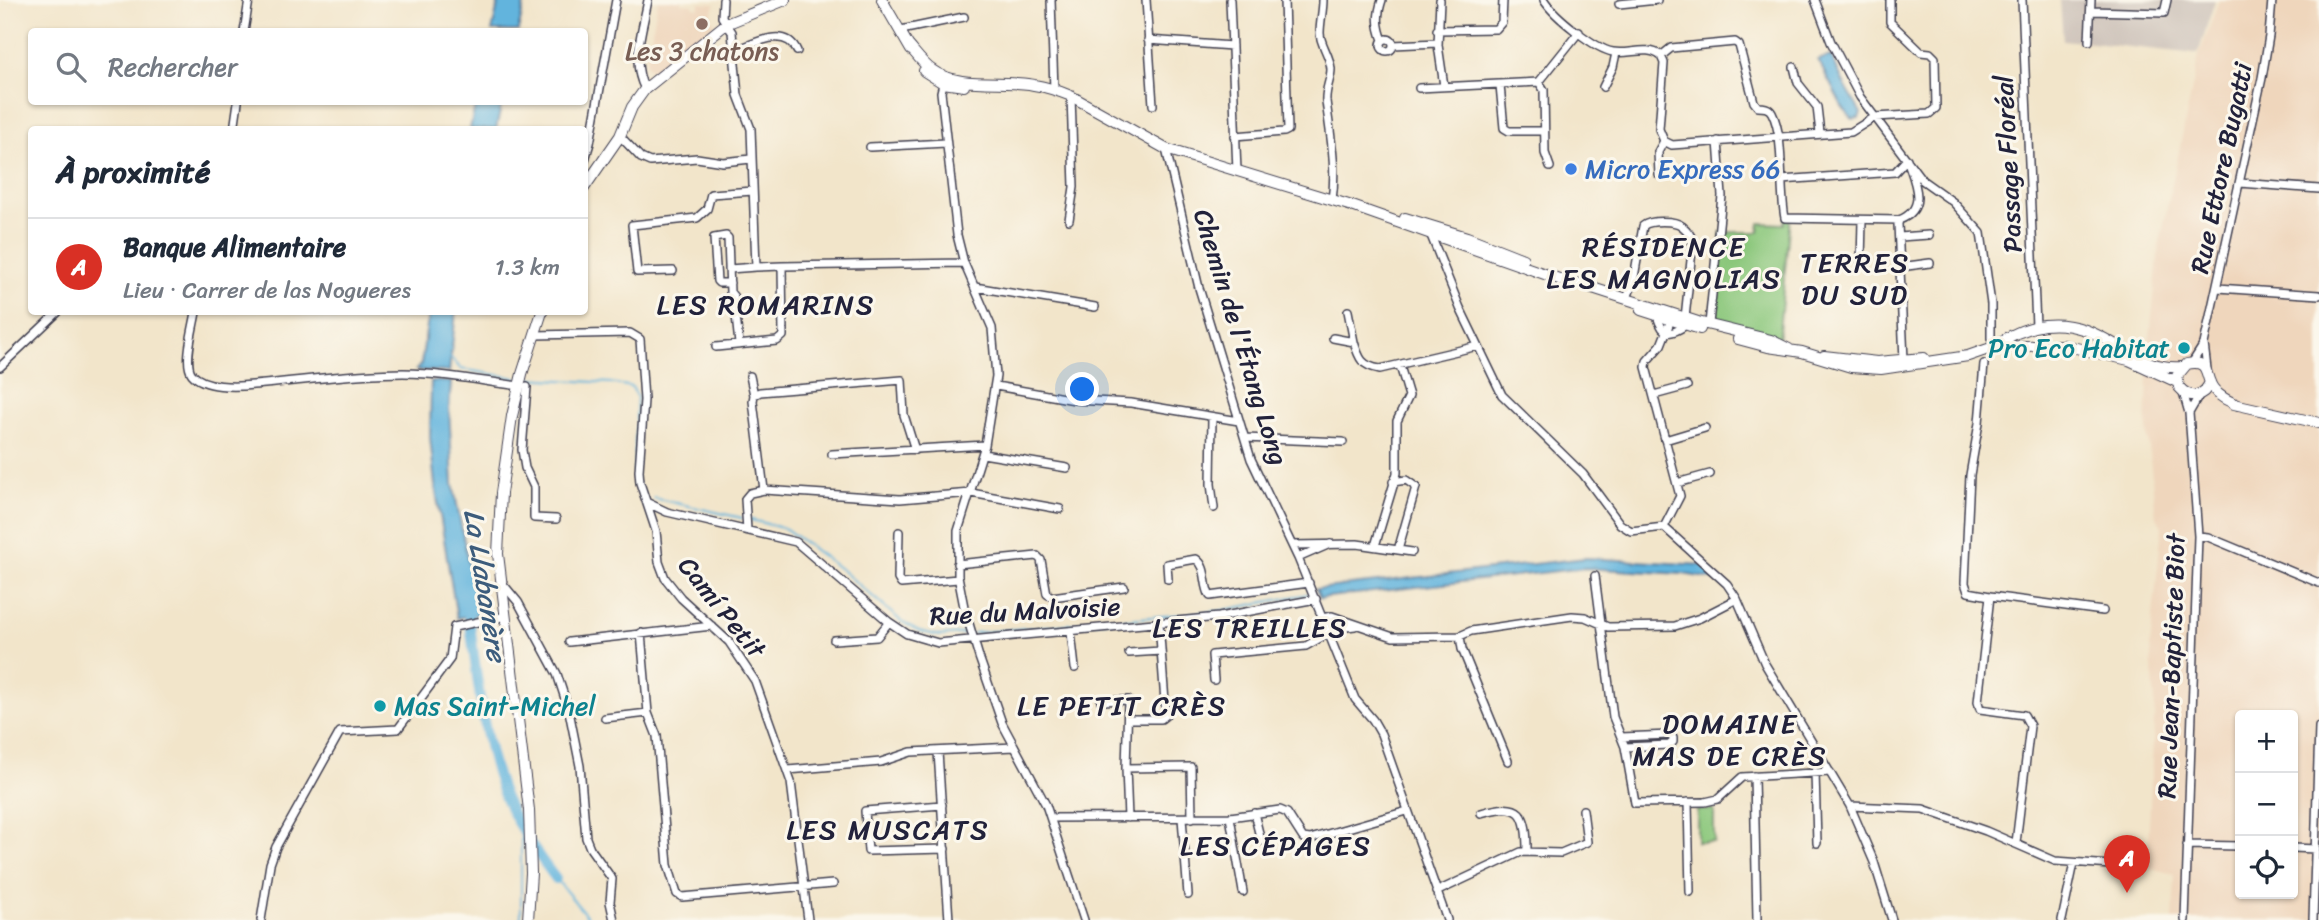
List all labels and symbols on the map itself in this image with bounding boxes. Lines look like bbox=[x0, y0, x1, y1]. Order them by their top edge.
marker: Les 3 chatons bbox=[694, 16, 710, 32]
place label: Les 3 chatons bbox=[625, 28, 779, 74]
street label: Rue Ettore Bugatti bbox=[2176, 57, 2266, 278]
street label: Passage Floréal bbox=[1980, 74, 2036, 254]
place label: Micro Express 66 bbox=[1585, 146, 1781, 192]
marker: Micro Express 66 bbox=[1563, 161, 1579, 177]
street label: Chemin de l'Étang Long bbox=[1180, 203, 1302, 471]
district label: RÉSIDENCE LES MAGNOLIAS bbox=[1546, 222, 1782, 303]
district label: TERRES DU SUD bbox=[1800, 238, 1910, 319]
district label: LES ROMARINS bbox=[657, 280, 875, 329]
place label: Pro Eco Habitat bbox=[1988, 325, 2170, 371]
marker: Pro Eco Habitat bbox=[2176, 340, 2192, 356]
your location bbox=[1065, 372, 1099, 406]
water label: La Llabanère bbox=[449, 505, 522, 667]
street label: Rue Jean-Baptiste Biot bbox=[2143, 531, 2199, 799]
street label: Camí Petit bbox=[666, 546, 779, 670]
street label: Rue du Malvoisie bbox=[928, 583, 1122, 639]
district label: LES TREILLES bbox=[1152, 603, 1348, 652]
district label: LE PETIT CRÈS bbox=[1017, 681, 1227, 730]
place label: Mas Saint-Michel bbox=[394, 683, 596, 729]
marker: Mas Saint-Michel bbox=[372, 698, 388, 714]
district label: DOMAINE MAS DE CRÈS bbox=[1632, 699, 1828, 780]
district label: LES MUSCATS bbox=[786, 805, 990, 854]
district label: LES CÉPAGES bbox=[1180, 821, 1372, 870]
pin: A bbox=[2104, 835, 2150, 893]

